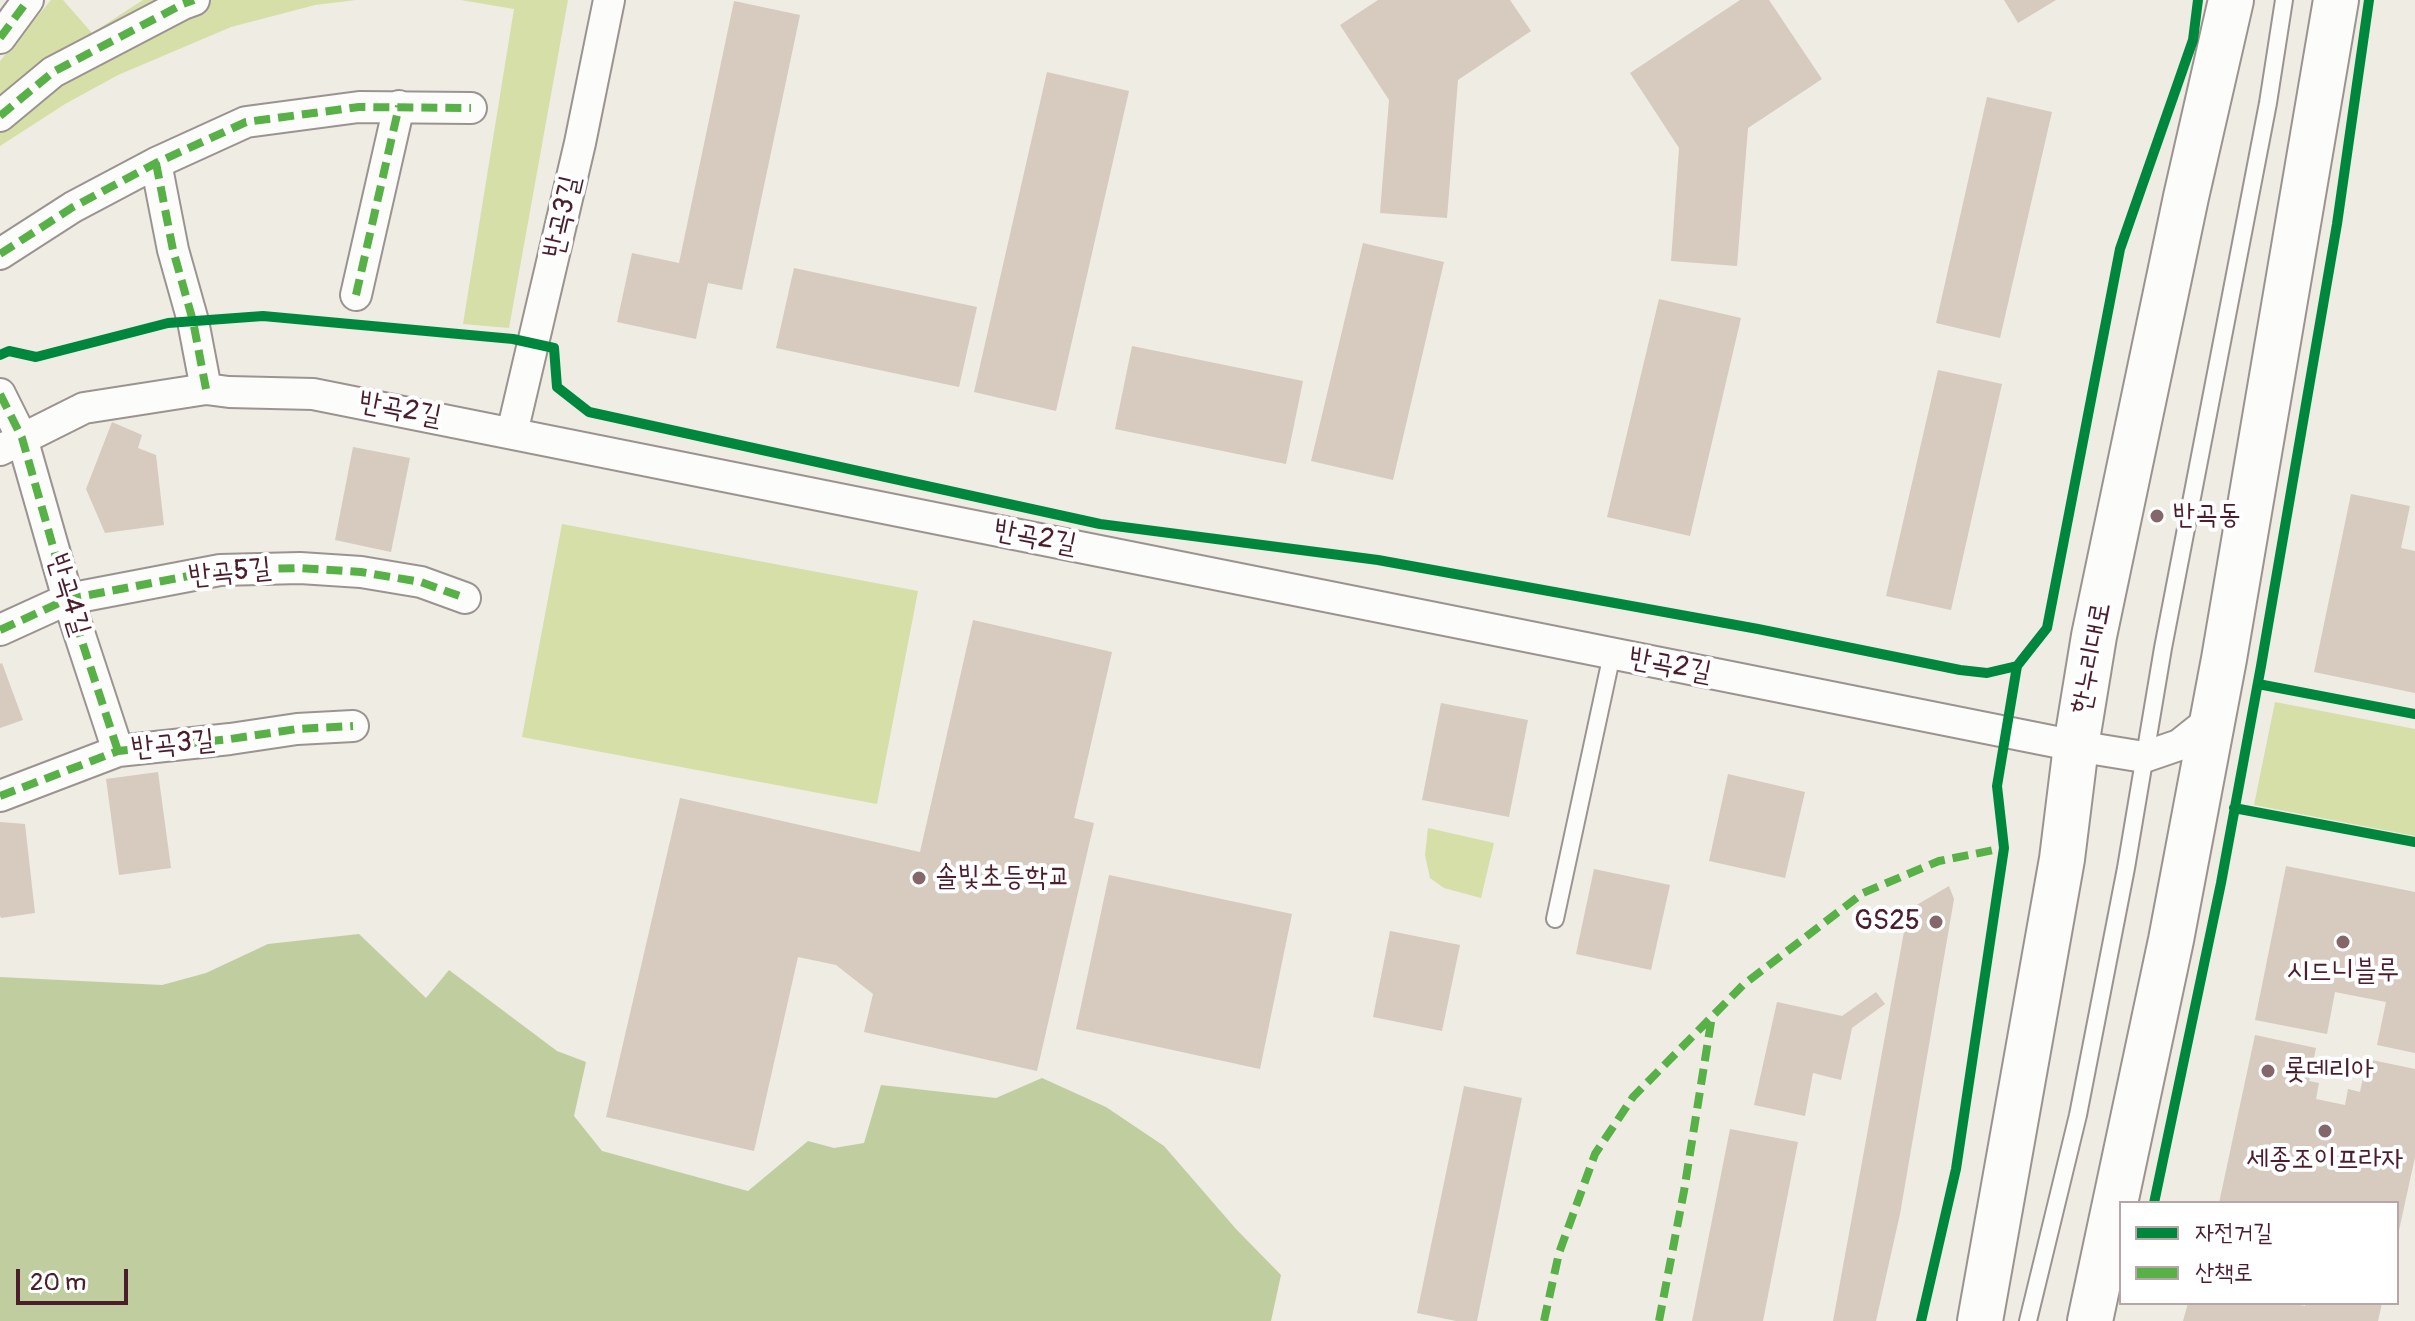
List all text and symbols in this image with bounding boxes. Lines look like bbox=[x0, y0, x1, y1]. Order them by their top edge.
street label: 반곡3길 bbox=[537, 173, 589, 261]
street label: 반곡2길 bbox=[356, 386, 444, 434]
place label: 반곡동 bbox=[2173, 499, 2241, 533]
marker: 반곡동 bbox=[2148, 507, 2166, 525]
street label: 반곡2길 bbox=[991, 514, 1079, 562]
street label: 반곡4길 bbox=[40, 550, 96, 640]
street label: 반곡5길 bbox=[187, 552, 273, 594]
street label: 한누리대로 bbox=[2065, 600, 2119, 716]
street label: 반곡2길 bbox=[1626, 642, 1714, 690]
street label: 반곡3길 bbox=[130, 724, 216, 766]
place label: 솔빛초등학교 bbox=[935, 861, 1070, 895]
marker: 솔빛초등학교 bbox=[910, 869, 928, 887]
place label: GS25 bbox=[1854, 905, 1920, 939]
marker: GS25 bbox=[1927, 913, 1945, 931]
marker: 시드니블루 bbox=[2334, 933, 2352, 951]
place label: 시드니블루 bbox=[2287, 955, 2399, 989]
place label: 롯데리아 bbox=[2284, 1054, 2374, 1088]
marker: 롯데리아 bbox=[2259, 1062, 2277, 1080]
marker: 세종조이프라자 bbox=[2316, 1122, 2334, 1140]
place label: 세종조이프라자 bbox=[2246, 1143, 2404, 1177]
legend bbox=[2119, 1201, 2399, 1305]
text: 자전거길 bbox=[2195, 1218, 2272, 1247]
scale bar bbox=[20, 1253, 132, 1303]
text: 산책로 bbox=[2195, 1258, 2253, 1287]
text: 20 m bbox=[30, 1268, 86, 1297]

